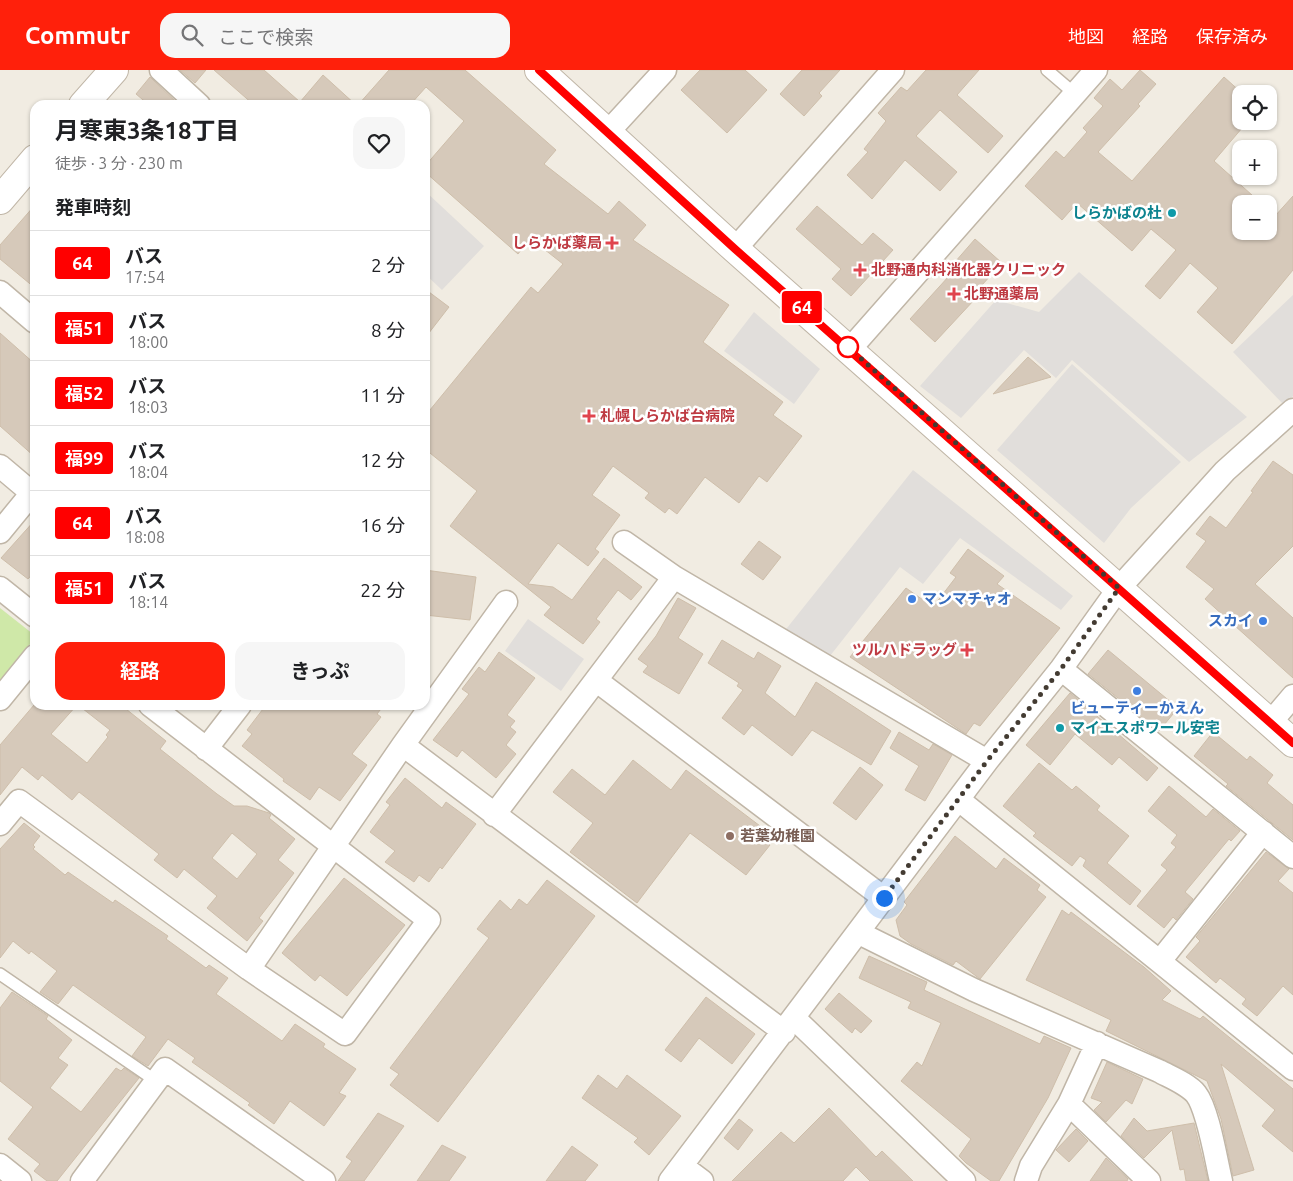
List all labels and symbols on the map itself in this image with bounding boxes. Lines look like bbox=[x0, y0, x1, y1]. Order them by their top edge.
place label: しらかばの杜 bbox=[1072, 204, 1162, 221]
marker: しらかばの杜 bbox=[1166, 207, 1178, 219]
place label: しらかば薬局 bbox=[512, 234, 602, 251]
marker: しらかば薬局 bbox=[606, 237, 618, 249]
place label: 北野通内科消化器クリニック bbox=[871, 261, 1066, 278]
marker: 北野通内科消化器クリニック bbox=[853, 263, 867, 277]
place label: 北野通薬局 bbox=[964, 285, 1039, 302]
marker: 北野通薬局 bbox=[948, 288, 960, 300]
line badge: 64 bbox=[780, 291, 824, 323]
unlabelled marker bbox=[837, 336, 859, 358]
place label: 札幌しらかば台病院 bbox=[600, 407, 735, 424]
marker: 札幌しらかば台病院 bbox=[582, 409, 596, 423]
place label: マンマチャオ bbox=[922, 590, 1012, 607]
marker: マンマチャオ bbox=[906, 593, 918, 605]
place label: スカイ bbox=[1208, 612, 1253, 629]
marker: スカイ bbox=[1257, 615, 1269, 627]
place label: ツルハドラッグ bbox=[852, 641, 957, 658]
marker: ツルハドラッグ bbox=[961, 644, 973, 656]
marker: ビューティーかえん bbox=[1131, 685, 1143, 697]
place label: ビューティーかえん bbox=[1070, 699, 1204, 716]
place label: マイエスポワール安宅 bbox=[1070, 719, 1220, 736]
marker: マイエスポワール安宅 bbox=[1054, 722, 1066, 734]
place label: 若葉幼稚園 bbox=[740, 827, 815, 844]
marker: 若葉幼稚園 bbox=[724, 830, 736, 842]
your location bbox=[872, 886, 897, 911]

